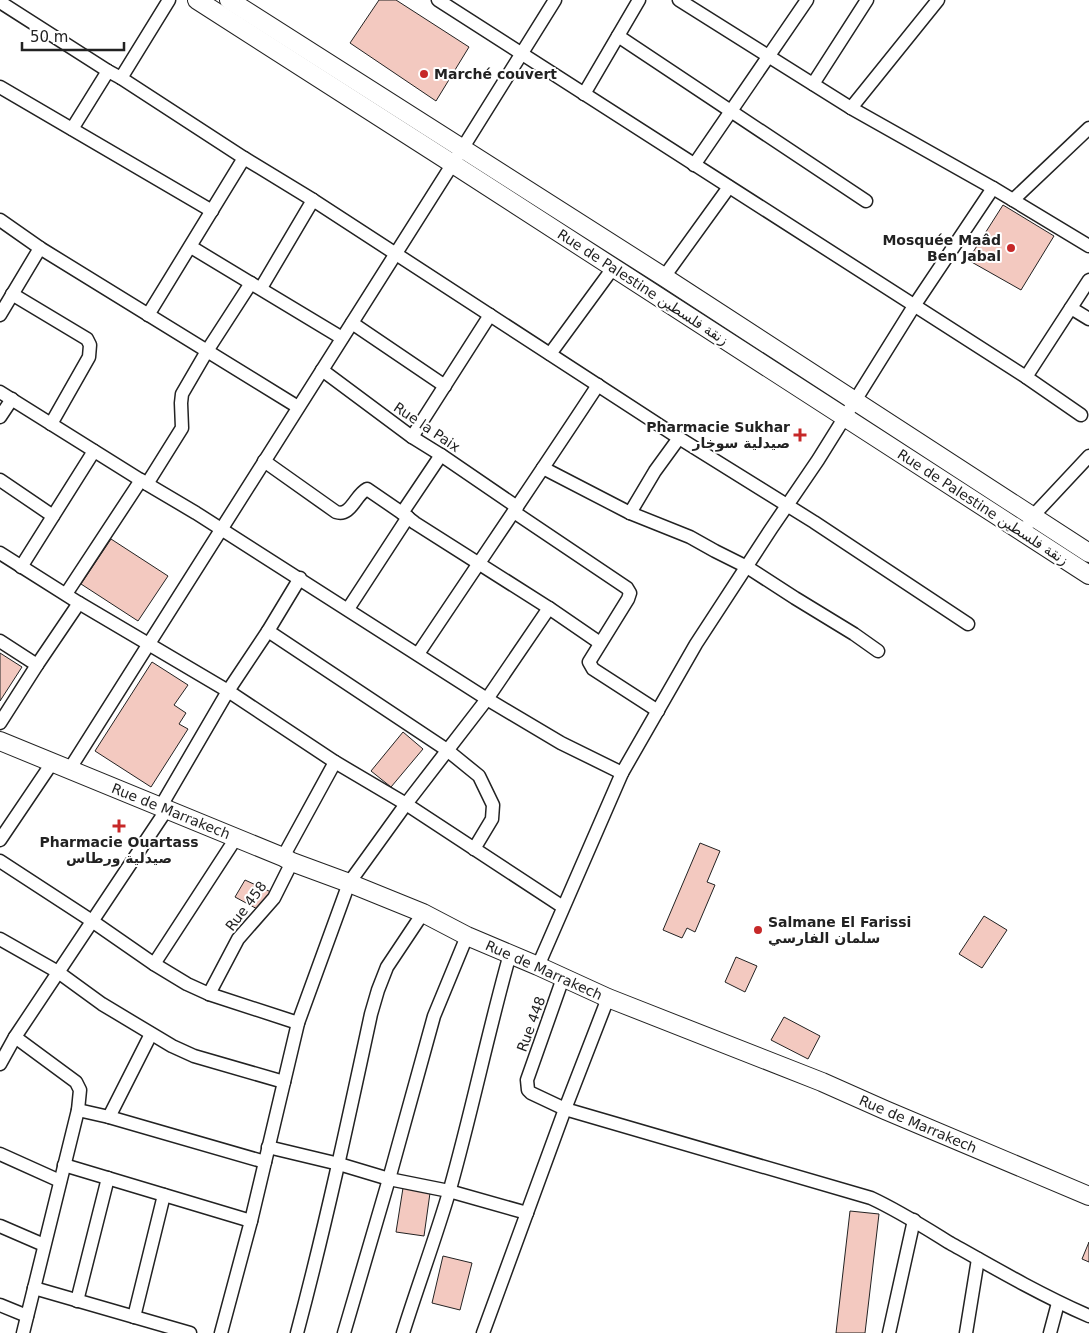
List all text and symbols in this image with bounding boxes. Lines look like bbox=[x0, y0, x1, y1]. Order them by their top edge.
scale bar bbox=[22, 20, 125, 52]
text: 50 m bbox=[30, 28, 68, 46]
place label: Marché couvert bbox=[434, 66, 557, 82]
marker: Marché couvert bbox=[418, 68, 430, 80]
street label: Rue de Palestine زنقة فلسطين bbox=[554, 226, 731, 349]
place label: Mosquée Maâd Ben Jabal bbox=[882, 232, 1001, 264]
marker: Mosquée Maâd Ben Jabal bbox=[1005, 242, 1017, 254]
street label: Rue la Paix bbox=[391, 399, 463, 455]
place label: Pharmacie Sukhar صيدلية سوخار bbox=[646, 419, 790, 452]
marker: Pharmacie Sukhar صيدلية سوخار bbox=[794, 429, 806, 441]
street label: Rue de Palestine زنقة فلسطين bbox=[894, 446, 1071, 569]
street label: Rue de Marrakech bbox=[109, 780, 233, 842]
marker: Pharmacie Ouartass صيدلية ورطاس bbox=[113, 820, 125, 832]
place label: Pharmacie Ouartass صيدلية ورطاس bbox=[39, 834, 199, 867]
street label: Rue 458 bbox=[222, 878, 270, 934]
place label: Salmane El Farissi سلمان الفارسي bbox=[768, 914, 911, 947]
marker: Salmane El Farissi سلمان الفارسي bbox=[752, 924, 764, 936]
street label: Rue de Marrakech bbox=[483, 937, 605, 1003]
street label: Rue 448 bbox=[514, 994, 548, 1054]
street label: Rue de Marrakech bbox=[857, 1092, 979, 1156]

